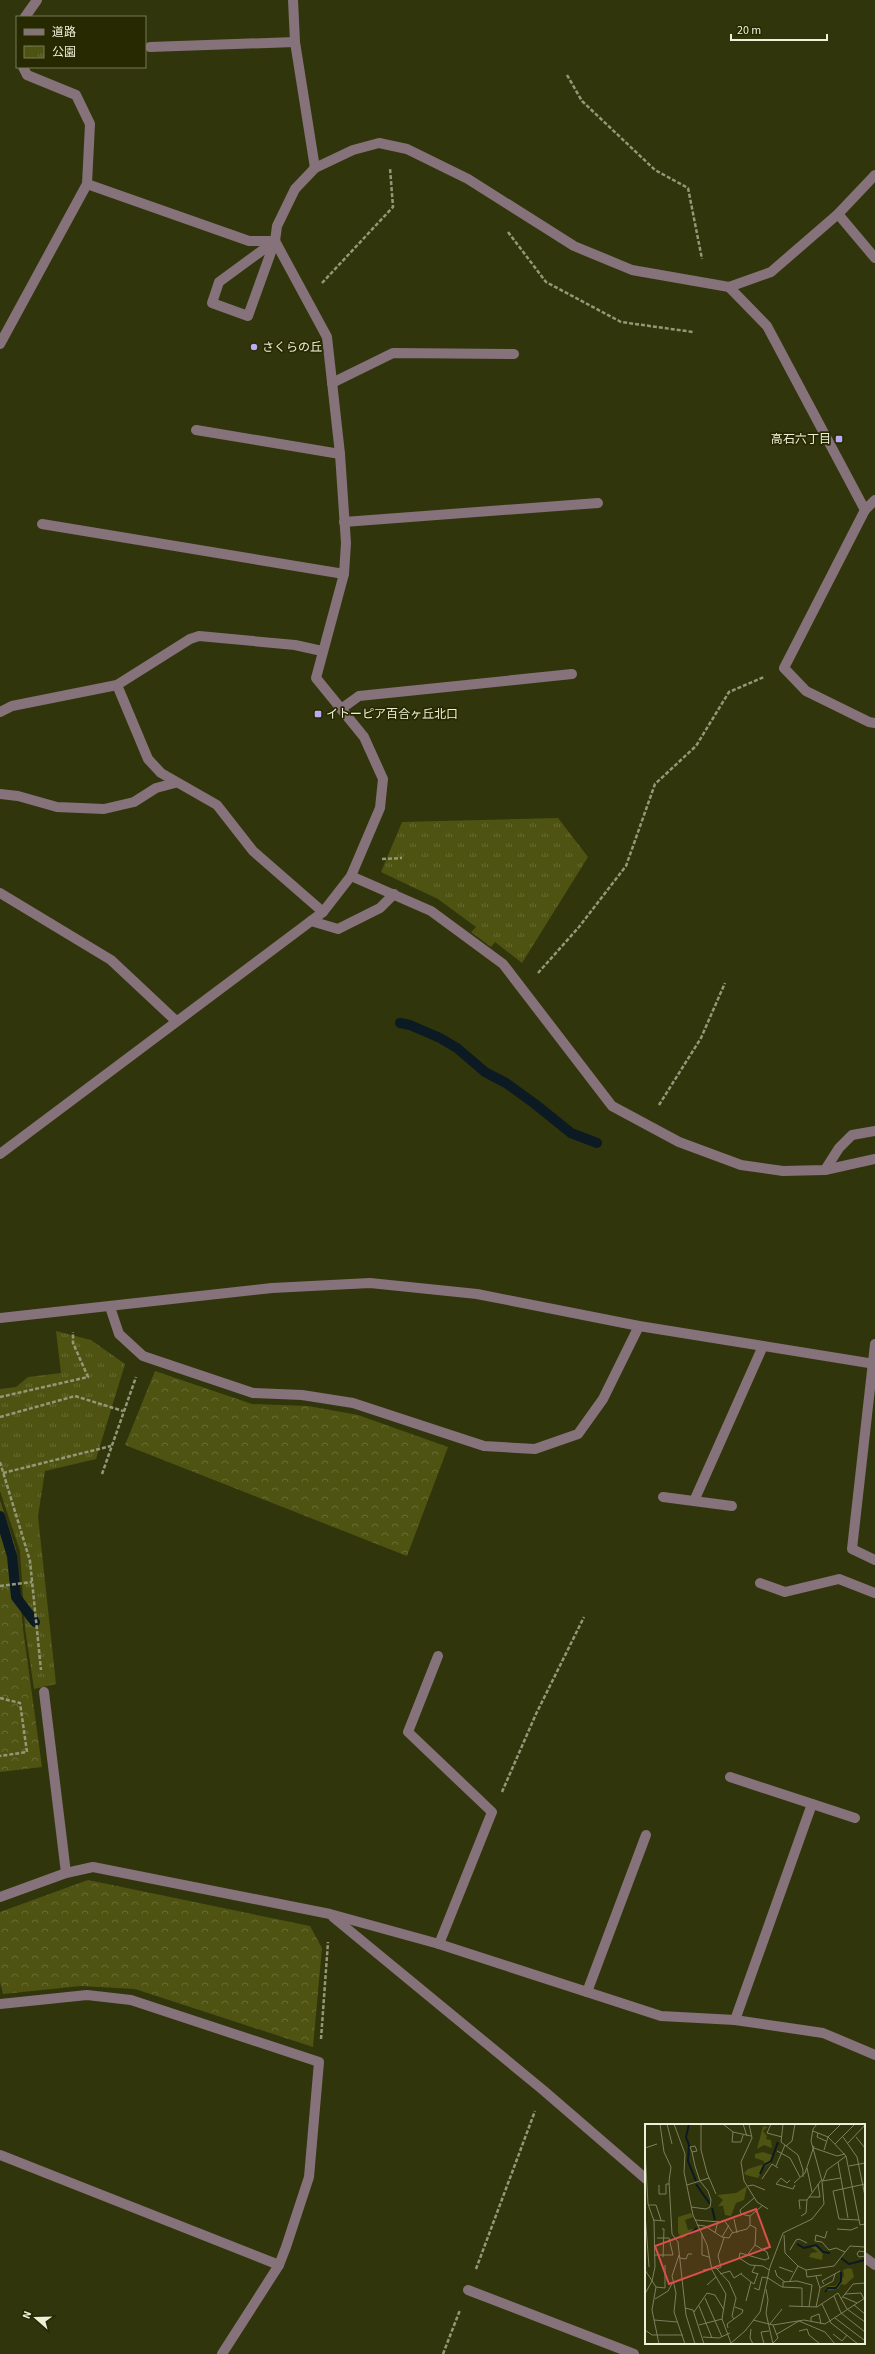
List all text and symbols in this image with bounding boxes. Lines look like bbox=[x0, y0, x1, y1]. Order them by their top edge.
legend bbox=[16, 16, 146, 68]
scale bar bbox=[731, 16, 827, 42]
text: 20 m bbox=[737, 22, 761, 39]
text: 道路 bbox=[52, 24, 76, 41]
text: 公園 bbox=[52, 44, 76, 61]
place label: さくらの丘 bbox=[262, 339, 322, 356]
marker: さくらの丘 bbox=[249, 342, 259, 352]
place label: 高石六丁目 bbox=[771, 431, 831, 448]
marker: 高石六丁目 bbox=[834, 434, 844, 444]
place label: イトーピア百合ヶ丘北口 bbox=[326, 706, 458, 723]
marker: イトーピア百合ヶ丘北口 bbox=[313, 709, 323, 719]
inset map bbox=[645, 2124, 865, 2344]
north arrow bbox=[16, 2298, 56, 2338]
text: N bbox=[19, 2309, 35, 2321]

